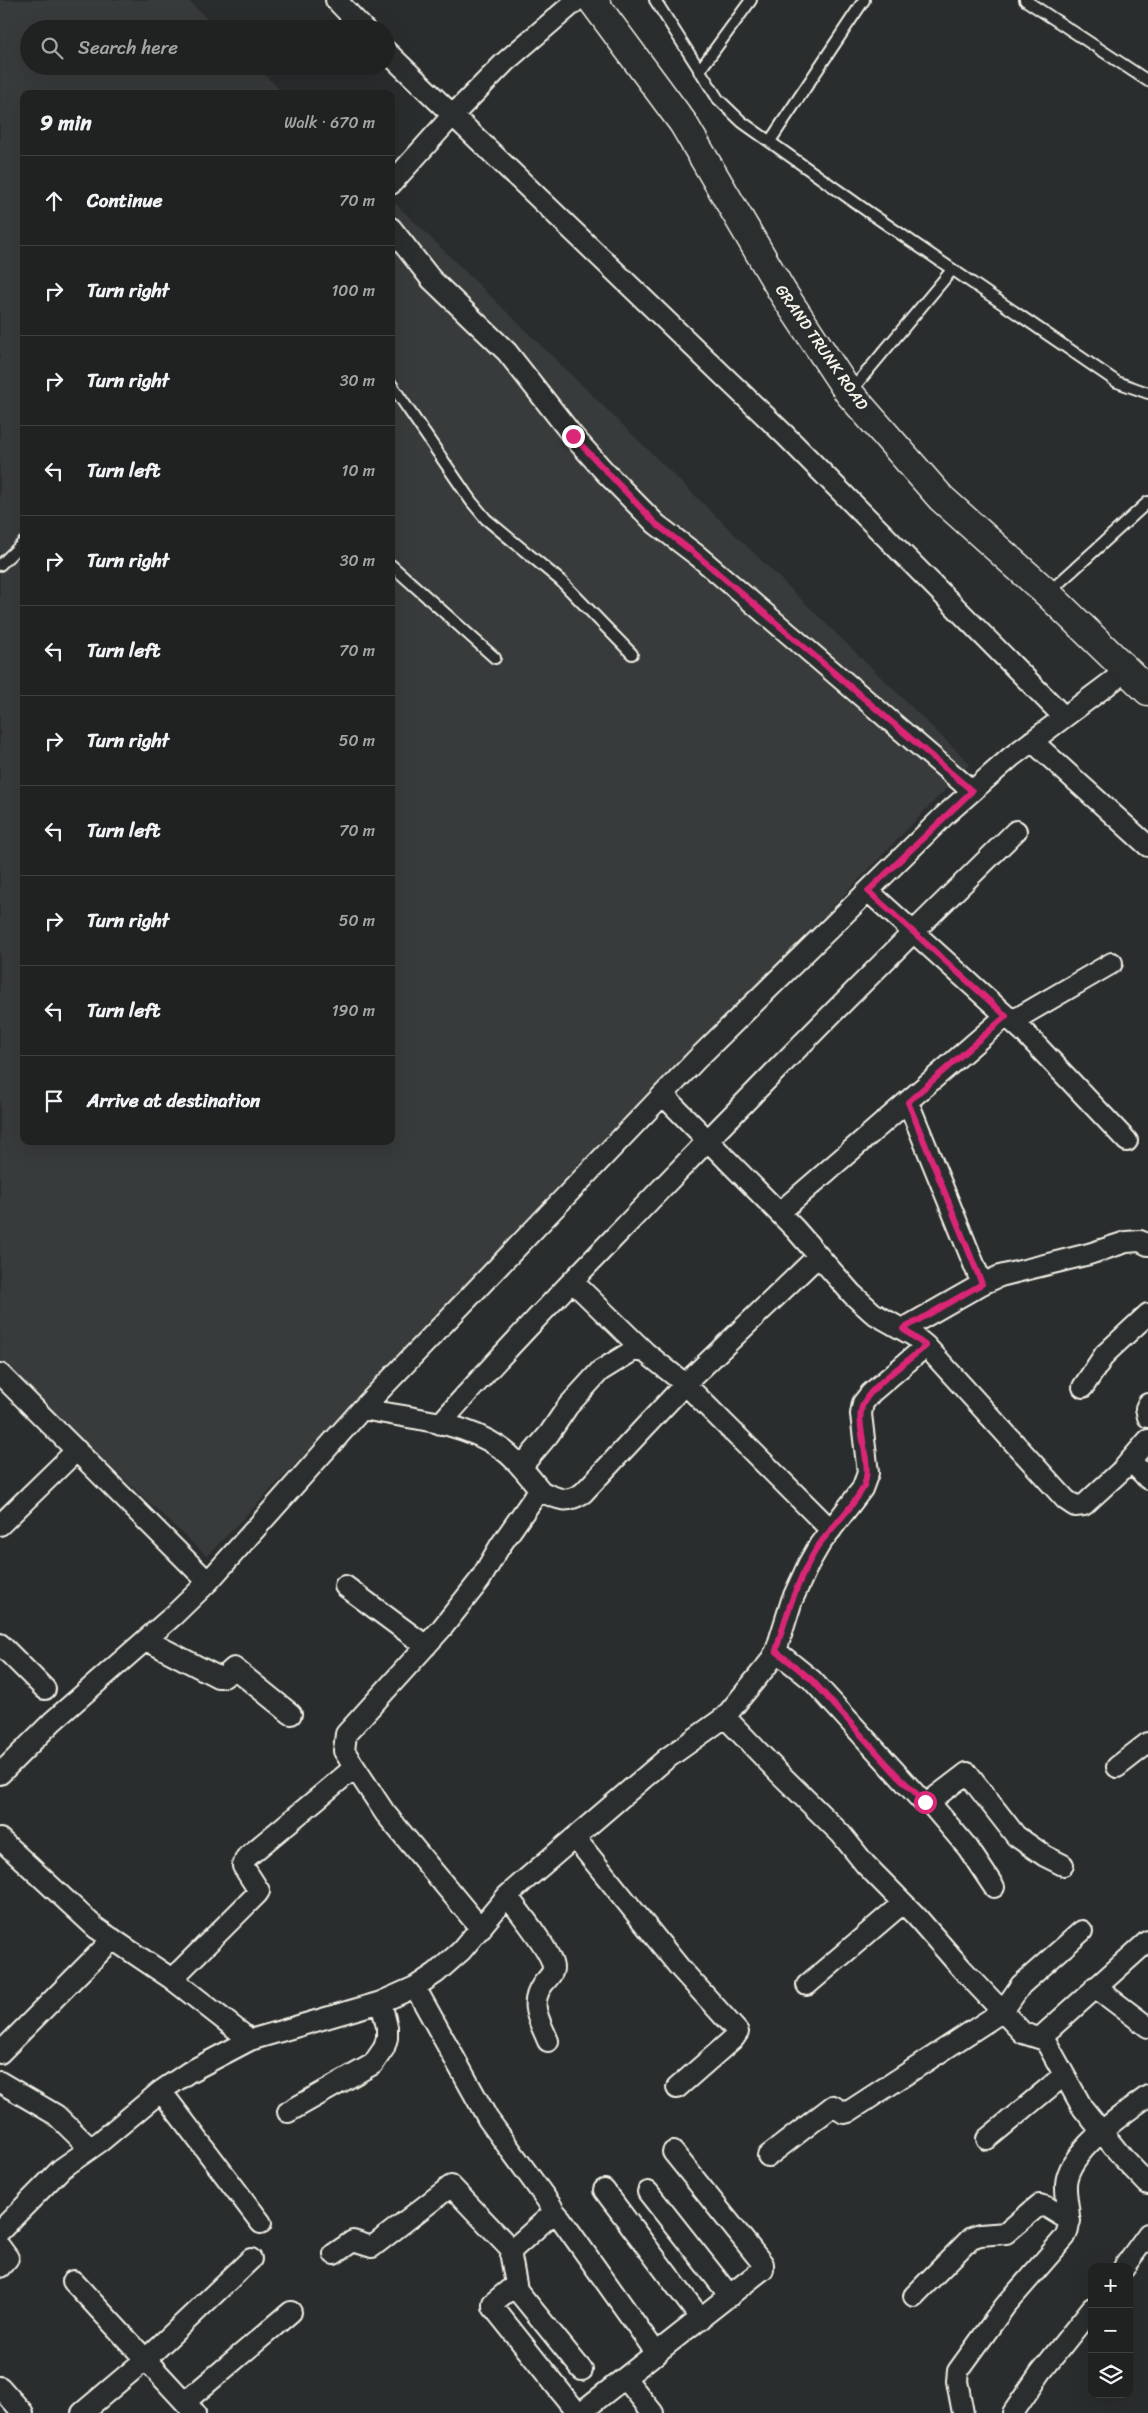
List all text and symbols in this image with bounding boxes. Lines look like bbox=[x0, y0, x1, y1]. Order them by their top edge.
search box bbox=[20, 20, 395, 75]
text: Search here bbox=[78, 31, 178, 64]
icon: search bbox=[38, 34, 66, 62]
text: 9 min bbox=[40, 104, 92, 142]
text: Walk · 670 m bbox=[284, 108, 375, 137]
text: Continue bbox=[87, 184, 163, 217]
text: 70 m bbox=[339, 186, 375, 215]
icon: ahead bbox=[40, 187, 68, 215]
text: Turn right bbox=[87, 274, 169, 307]
text: 100 m bbox=[331, 276, 375, 305]
icon: right bbox=[40, 277, 68, 305]
street label: GRAND TRUNK ROAD bbox=[768, 278, 877, 417]
text: Turn right bbox=[87, 364, 169, 397]
text: 30 m bbox=[340, 366, 375, 395]
icon: right bbox=[40, 367, 68, 395]
route end bbox=[562, 425, 585, 448]
text: Turn left bbox=[87, 454, 160, 487]
text: 10 m bbox=[342, 456, 375, 485]
icon: left bbox=[40, 457, 68, 485]
text: Turn right bbox=[87, 544, 169, 577]
text: 30 m bbox=[340, 546, 375, 575]
icon: right bbox=[40, 547, 68, 575]
text: Turn left bbox=[87, 634, 160, 667]
text: 70 m bbox=[339, 636, 375, 665]
icon: left bbox=[40, 637, 68, 665]
text: Turn right bbox=[87, 724, 169, 757]
text: 50 m bbox=[339, 726, 375, 755]
icon: right bbox=[40, 727, 68, 755]
text: Turn left bbox=[87, 814, 160, 847]
text: 70 m bbox=[339, 816, 375, 845]
icon: left bbox=[40, 817, 68, 845]
text: Turn right bbox=[87, 904, 169, 937]
text: 50 m bbox=[339, 906, 375, 935]
icon: right bbox=[40, 907, 68, 935]
text: Turn left bbox=[87, 994, 160, 1027]
text: 190 m bbox=[332, 996, 375, 1025]
icon: left bbox=[40, 997, 68, 1025]
text: Arrive at destination bbox=[87, 1084, 260, 1117]
icon: arrive bbox=[40, 1087, 68, 1115]
route start bbox=[914, 1791, 937, 1814]
map controls bbox=[1088, 2263, 1133, 2398]
button: + bbox=[1088, 2263, 1133, 2308]
button: − bbox=[1088, 2308, 1133, 2353]
button: layers bbox=[1088, 2353, 1133, 2398]

